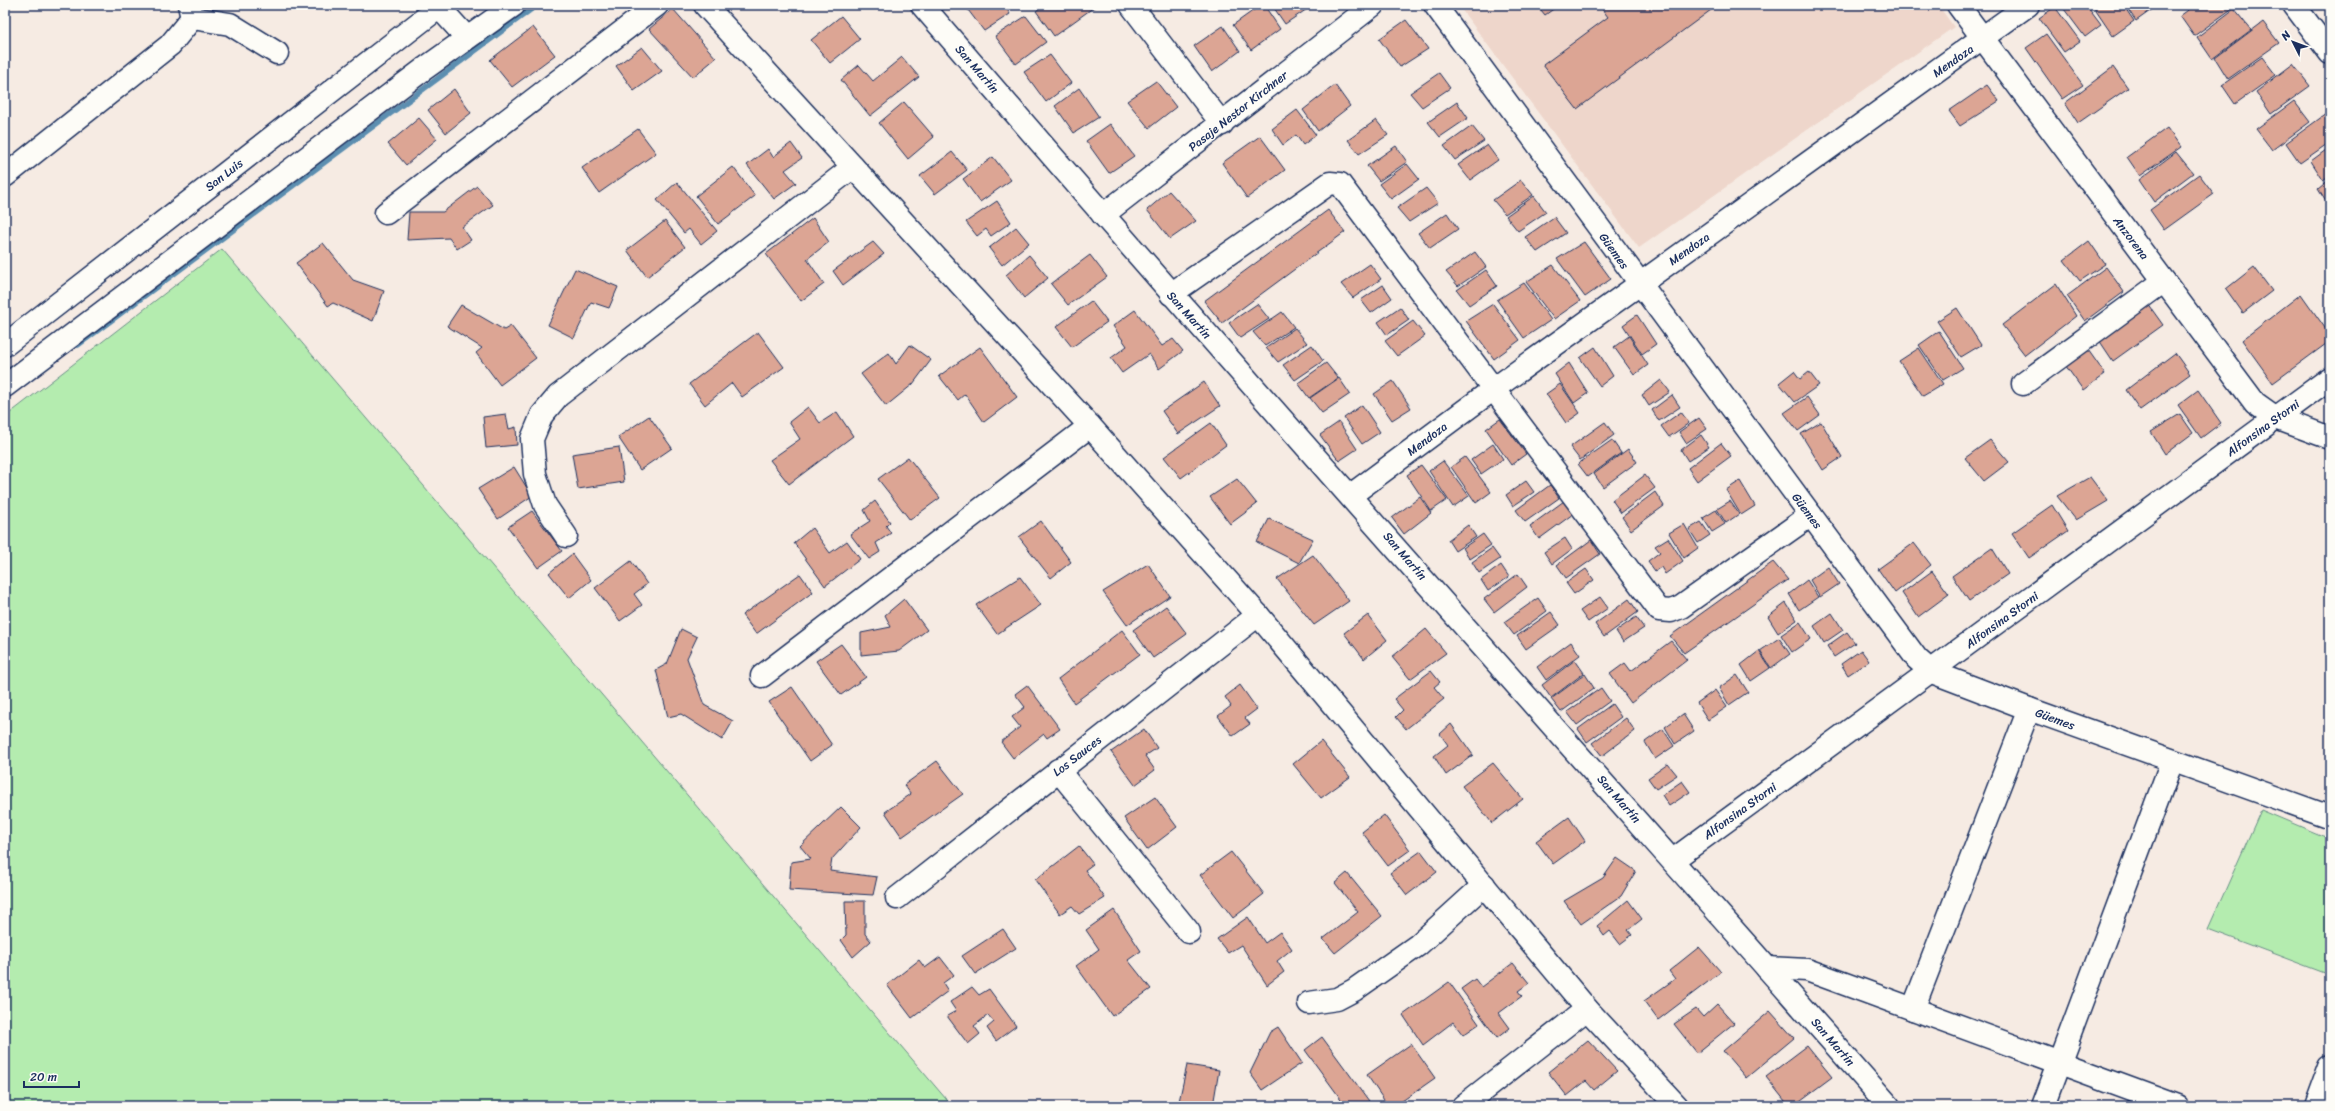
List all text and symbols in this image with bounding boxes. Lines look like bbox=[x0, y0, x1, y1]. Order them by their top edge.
north arrow bbox=[2273, 22, 2313, 62]
text: N bbox=[2276, 26, 2296, 46]
street label: Mendoza bbox=[1928, 39, 1978, 83]
street label: San Martín bbox=[949, 40, 1005, 99]
street label: Pasaje Nestor Kirchner bbox=[1183, 64, 1294, 157]
street label: San Luis bbox=[200, 153, 248, 197]
street label: Anzorena bbox=[2107, 211, 2155, 264]
street label: Mendoza bbox=[1664, 227, 1714, 271]
street label: Güemes bbox=[1593, 228, 1635, 274]
street label: San Martín bbox=[1161, 286, 1217, 345]
street label: Alfonsina Storni bbox=[2221, 393, 2305, 463]
street label: Mendoza bbox=[1402, 416, 1452, 462]
street label: Güemes bbox=[1786, 488, 1828, 534]
street label: San Martín bbox=[1377, 527, 1433, 586]
street label: Alfonsina Storni bbox=[1960, 585, 2044, 655]
street label: Güemes bbox=[2032, 702, 2078, 737]
street label: Los Sauces bbox=[1048, 730, 1106, 782]
street label: San Martín bbox=[1591, 770, 1647, 829]
street label: Alfonsina Storni bbox=[1698, 776, 1782, 846]
street label: San Martín bbox=[1805, 1013, 1861, 1072]
scale bar bbox=[24, 1063, 79, 1089]
text: 20 m bbox=[30, 1066, 57, 1088]

